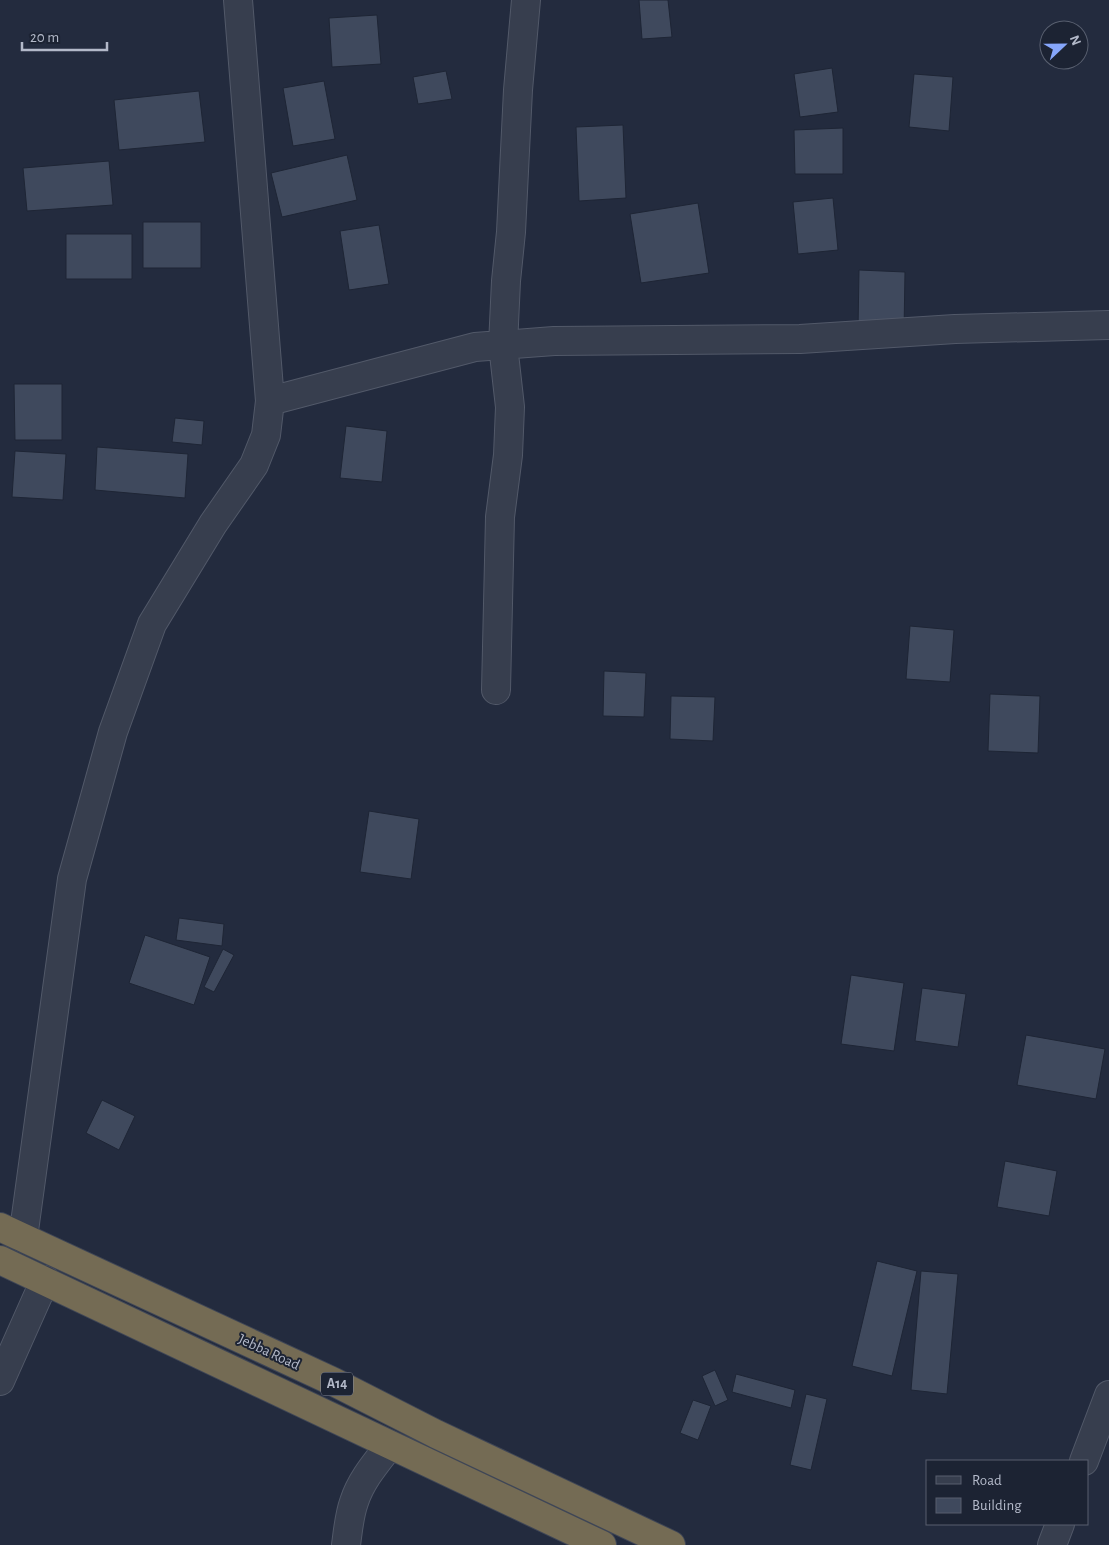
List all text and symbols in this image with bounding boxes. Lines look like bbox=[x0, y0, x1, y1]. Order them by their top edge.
scale bar bbox=[22, 20, 108, 52]
north arrow bbox=[1039, 20, 1089, 70]
text: 20 m bbox=[30, 30, 59, 45]
text: N bbox=[1067, 33, 1083, 48]
street label: Jebba Road bbox=[236, 1331, 302, 1373]
road number: A14 bbox=[321, 1372, 353, 1396]
legend bbox=[926, 1460, 1089, 1525]
text: Road bbox=[972, 1473, 1002, 1488]
text: Building bbox=[972, 1498, 1022, 1513]

